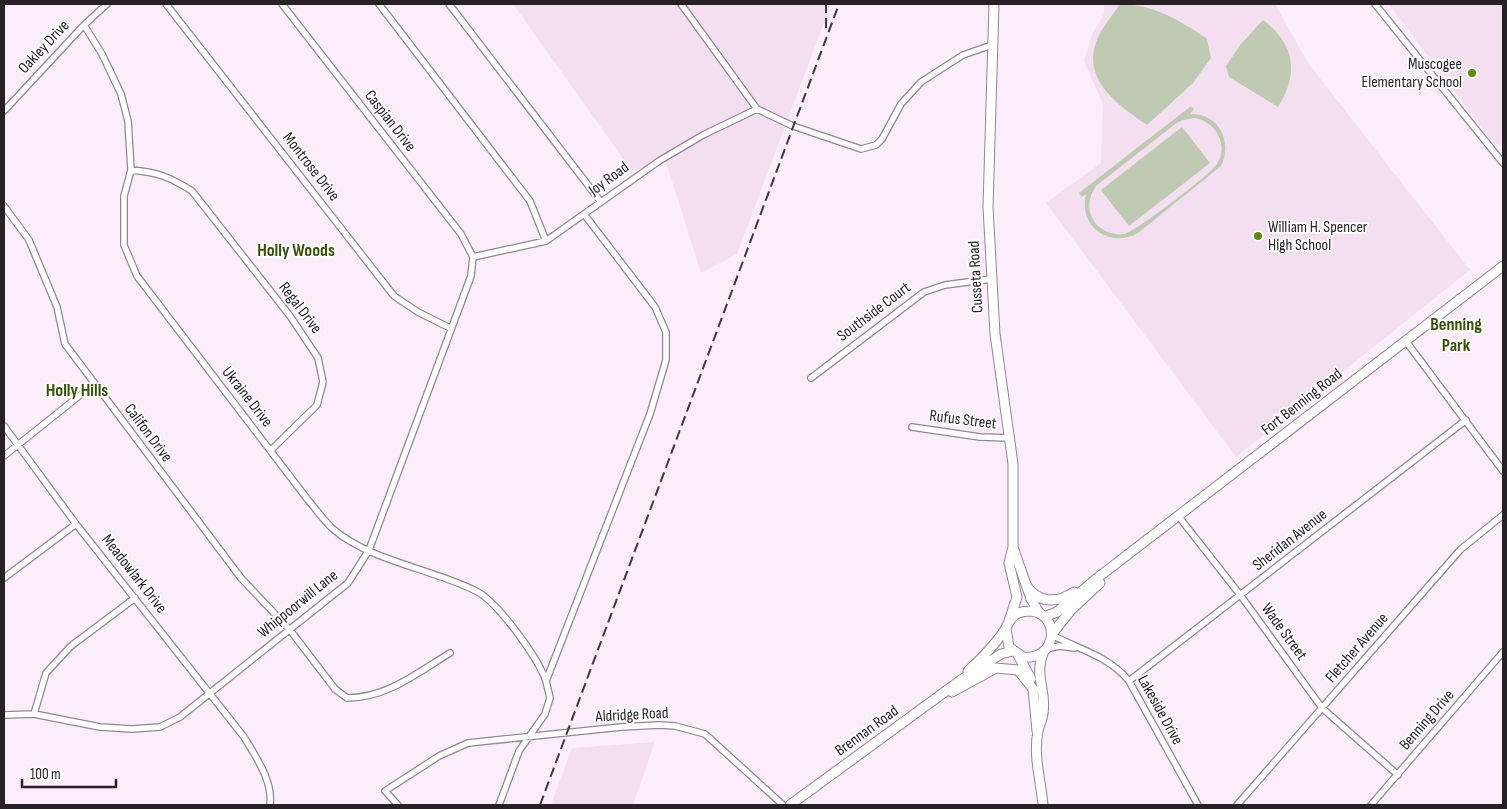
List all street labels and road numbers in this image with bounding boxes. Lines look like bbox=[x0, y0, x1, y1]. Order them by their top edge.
street label: Oakley Drive bbox=[15, 16, 73, 78]
street label: Caspian Drive bbox=[360, 87, 420, 155]
street label: Montrose Drive bbox=[278, 129, 344, 205]
street label: Joy Road bbox=[584, 158, 633, 201]
street label: Cusseta Road bbox=[965, 240, 987, 314]
street label: Southside Court bbox=[834, 278, 915, 346]
street label: Regal Drive bbox=[275, 279, 325, 337]
street label: Ukraine Drive bbox=[218, 363, 276, 431]
street label: Fort Benning Road bbox=[1258, 365, 1346, 439]
street label: Califon Drive bbox=[120, 400, 176, 466]
street label: Rufus Street bbox=[928, 406, 998, 434]
street label: Sheridan Avenue bbox=[1249, 505, 1331, 575]
street label: Meadowlark Drive bbox=[97, 531, 171, 617]
street label: Whippoorwill Lane bbox=[254, 566, 342, 642]
street label: Wade Street bbox=[1257, 600, 1311, 664]
street label: Fletcher Avenue bbox=[1322, 609, 1392, 687]
street label: Lakeside Drive bbox=[1133, 672, 1187, 748]
street label: Benning Drive bbox=[1396, 686, 1458, 754]
street label: Brennan Road bbox=[832, 702, 902, 760]
street label: Aldridge Road bbox=[594, 704, 669, 726]

